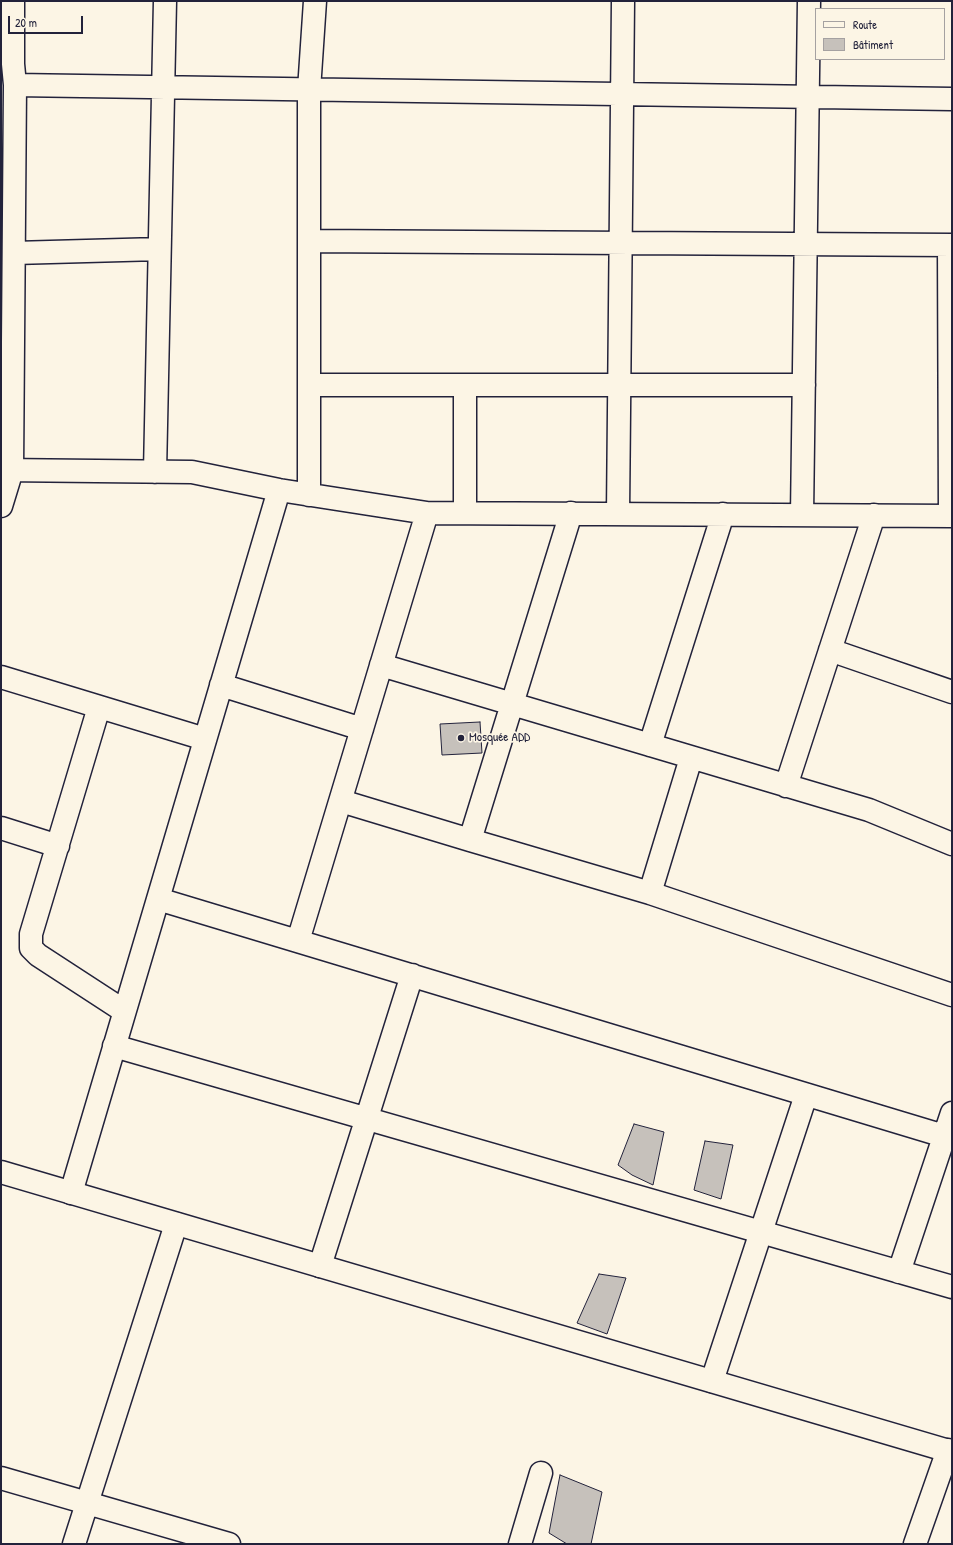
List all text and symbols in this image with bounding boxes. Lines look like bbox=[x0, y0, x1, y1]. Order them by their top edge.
scale bar bbox=[10, 8, 85, 34]
legend bbox=[815, 8, 945, 60]
text: 20 m bbox=[15, 14, 37, 31]
text: Route bbox=[853, 16, 877, 33]
text: Bâtiment bbox=[853, 36, 893, 53]
place label: Mosquée ADD bbox=[469, 730, 530, 746]
marker: Mosquée ADD bbox=[456, 733, 466, 743]

